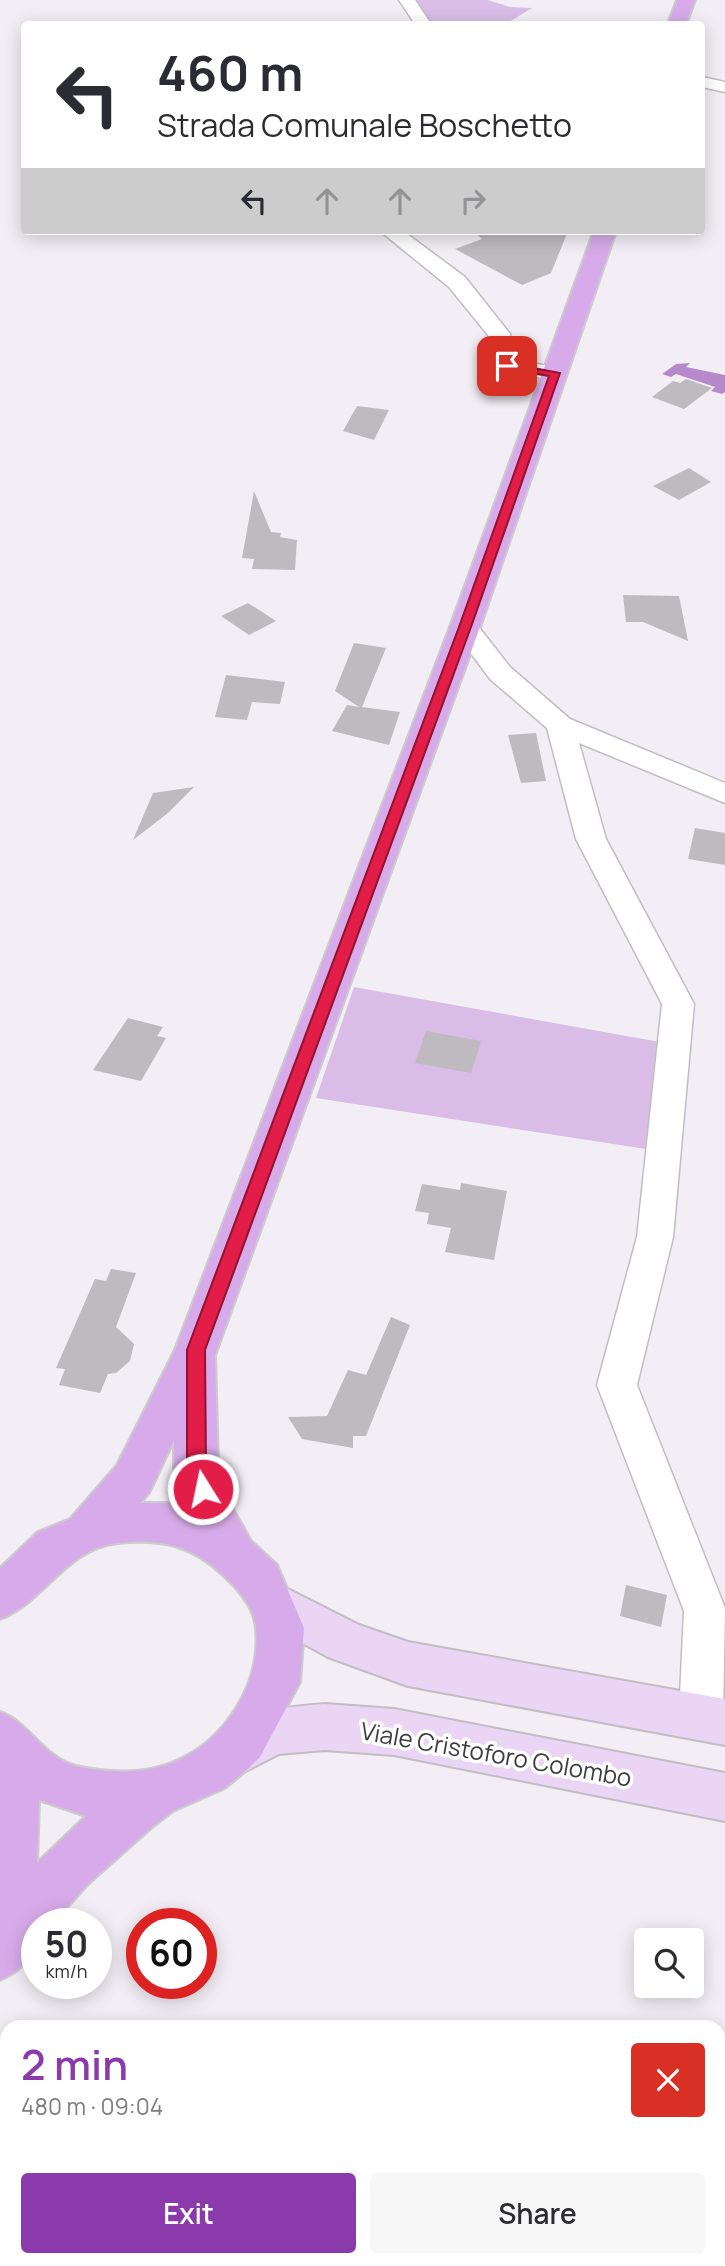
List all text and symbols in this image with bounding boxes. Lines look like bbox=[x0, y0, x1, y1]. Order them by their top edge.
text: 460 m bbox=[157, 39, 303, 106]
icon: left bbox=[42, 49, 133, 140]
text: Strada Comunale Boschetto bbox=[157, 103, 572, 147]
icon: left bbox=[235, 182, 273, 220]
icon: ahead bbox=[308, 182, 346, 220]
icon: ahead bbox=[381, 182, 419, 220]
icon: right bbox=[454, 182, 492, 220]
pin bbox=[477, 336, 537, 396]
icon: arrive bbox=[488, 347, 526, 385]
position arrow bbox=[166, 1452, 240, 1526]
street label: Viale Cristoforo Colombo bbox=[358, 1713, 634, 1794]
speed limit sign: 60 bbox=[126, 1908, 217, 1999]
text: 50 bbox=[45, 1920, 88, 1968]
map controls bbox=[634, 1928, 704, 1998]
button: search bbox=[634, 1928, 704, 1998]
text: km/h bbox=[46, 1959, 87, 1983]
text: 2 min bbox=[21, 2035, 128, 2093]
button: close bbox=[631, 2043, 705, 2117]
text: 480 m · 09:04 bbox=[21, 2090, 163, 2122]
button: Exit bbox=[21, 2173, 356, 2253]
button: Share bbox=[370, 2173, 705, 2253]

